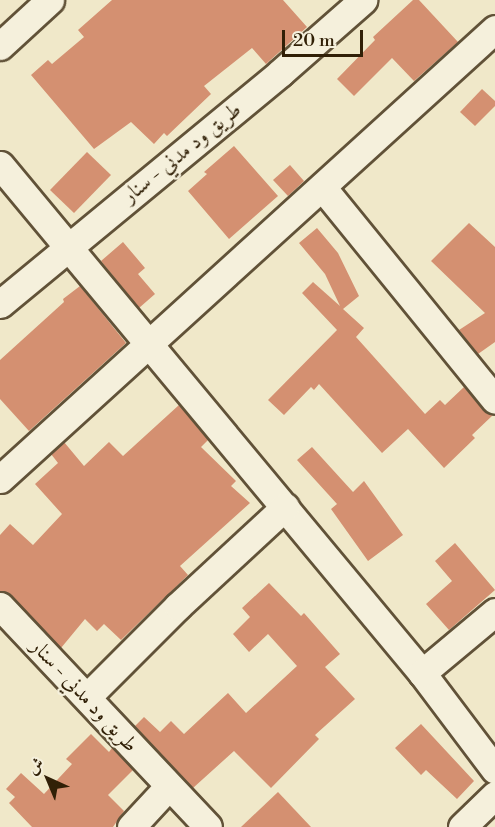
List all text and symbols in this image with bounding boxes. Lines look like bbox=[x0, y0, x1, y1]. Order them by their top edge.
scale bar bbox=[285, 18, 366, 56]
text: 20 m bbox=[293, 29, 335, 52]
street label: طريق ود مدني - سنار bbox=[118, 97, 246, 209]
street label: طريق ود مدني - سنار bbox=[25, 634, 143, 758]
north arrow bbox=[18, 749, 78, 809]
text: ش bbox=[23, 753, 48, 779]

